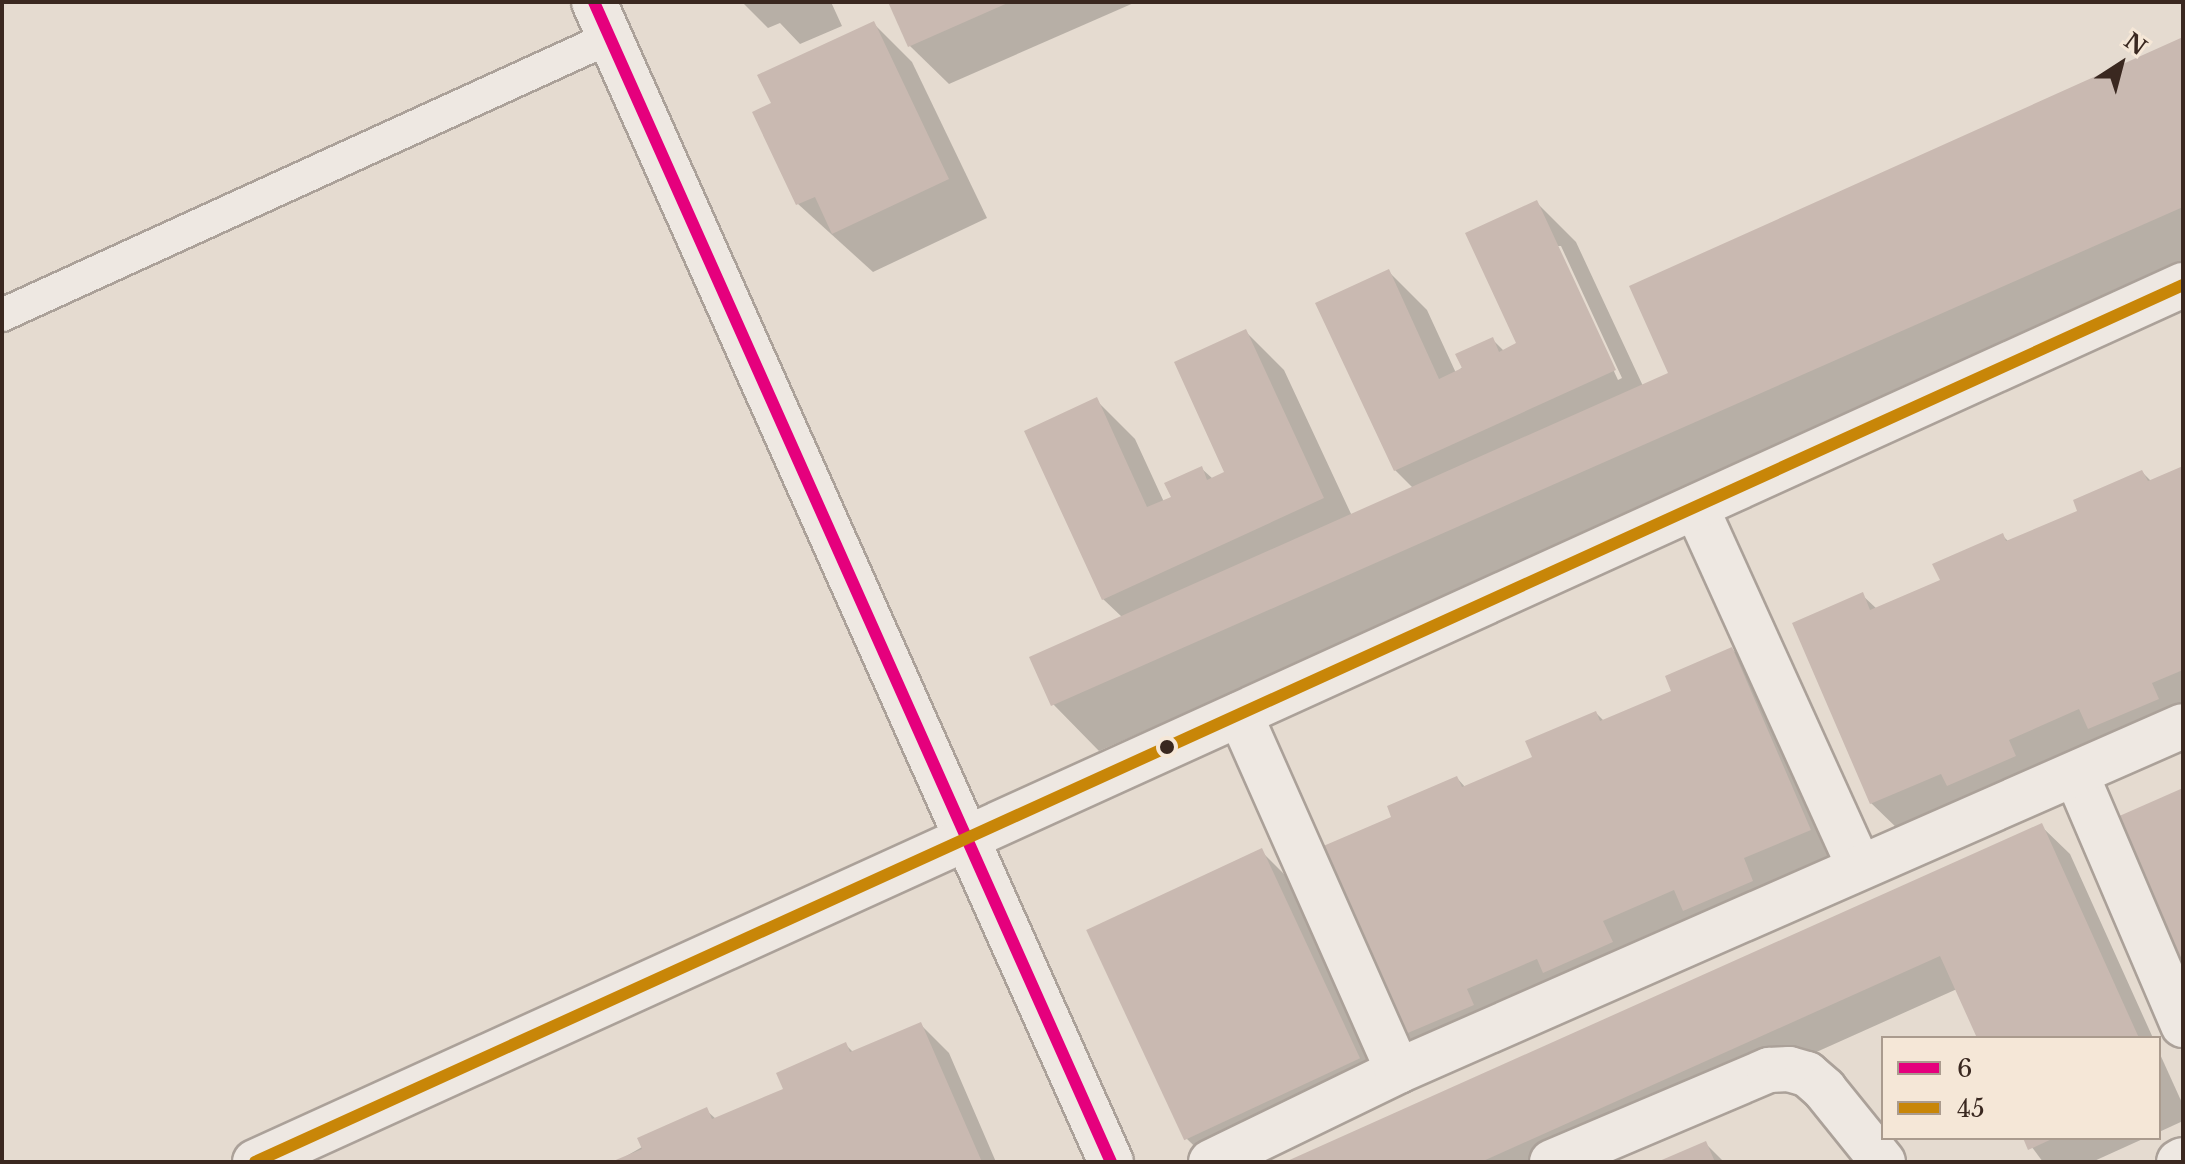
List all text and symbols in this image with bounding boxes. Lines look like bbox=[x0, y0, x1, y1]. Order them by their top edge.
north arrow bbox=[2081, 24, 2161, 104]
text: N bbox=[2119, 27, 2152, 61]
unlabelled marker bbox=[1159, 739, 1175, 755]
legend bbox=[1881, 1036, 2161, 1140]
text: 6 bbox=[1957, 1054, 1972, 1083]
text: 45 bbox=[1957, 1094, 1985, 1123]

